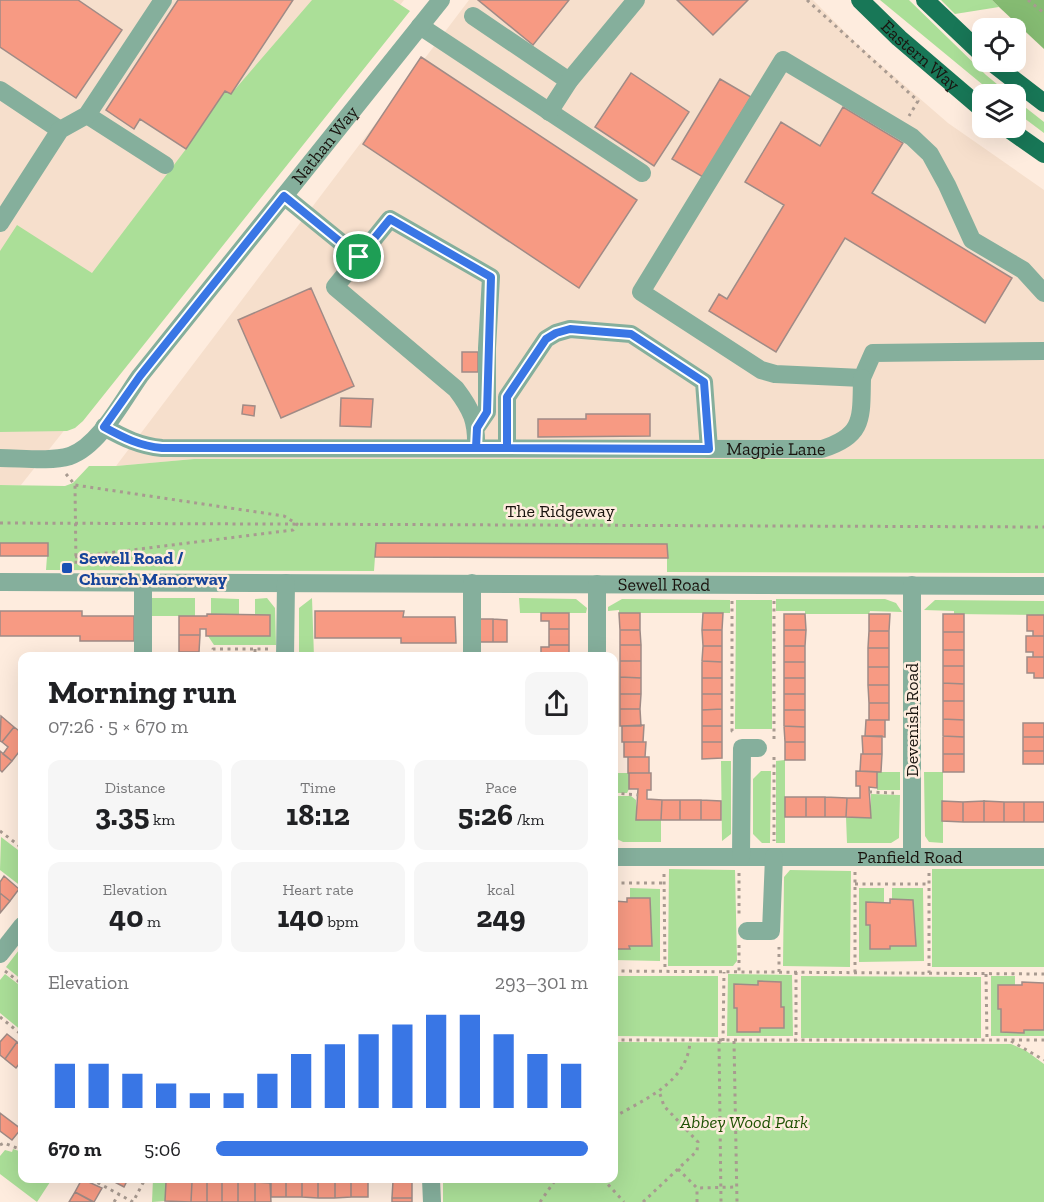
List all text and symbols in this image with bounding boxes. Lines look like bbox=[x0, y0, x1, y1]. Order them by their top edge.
street label: Eastern Way bbox=[876, 15, 965, 96]
map controls bbox=[972, 18, 1026, 138]
button: locate bbox=[972, 18, 1026, 72]
button: layers bbox=[972, 84, 1026, 138]
street label: Nathan Way bbox=[287, 101, 363, 189]
pin bbox=[333, 231, 384, 282]
icon: arrive bbox=[342, 240, 375, 273]
street label: Magpie Lane bbox=[726, 438, 825, 460]
street label: The Ridgeway bbox=[505, 500, 615, 522]
place label: Sewell Road / Church Manorway bbox=[79, 547, 227, 590]
marker: Sewell Road / Church Manorway bbox=[60, 561, 74, 575]
street label: Sewell Road bbox=[618, 573, 710, 596]
street label: Devenish Road bbox=[901, 663, 923, 777]
text: Morning run bbox=[48, 672, 236, 711]
button: share bbox=[525, 672, 588, 735]
text: 07:26 · 5 × 670 m bbox=[48, 714, 188, 738]
text: Distance bbox=[105, 778, 165, 797]
text: Time bbox=[300, 778, 336, 797]
text: Pace bbox=[485, 778, 517, 797]
text: 3.35 bbox=[95, 797, 149, 833]
text: 18:12 bbox=[286, 797, 350, 833]
text: 5:26 bbox=[458, 797, 513, 833]
text: km bbox=[149, 810, 175, 829]
text: /km bbox=[513, 810, 544, 829]
street label: Panfield Road bbox=[857, 846, 963, 868]
text: Elevation bbox=[103, 880, 167, 899]
text: Heart rate bbox=[282, 880, 354, 899]
text: kcal bbox=[487, 880, 515, 899]
text: 40 bbox=[109, 899, 143, 935]
text: 140 bbox=[277, 899, 324, 935]
text: 249 bbox=[476, 899, 526, 935]
text: m bbox=[143, 912, 161, 931]
text: bpm bbox=[324, 912, 359, 931]
text: Elevation bbox=[48, 970, 129, 994]
text: 293–301 m bbox=[495, 970, 588, 994]
park label: Abbey Wood Park bbox=[679, 1111, 808, 1133]
text: 670 m bbox=[48, 1137, 101, 1161]
text: 5:06 bbox=[144, 1137, 181, 1161]

